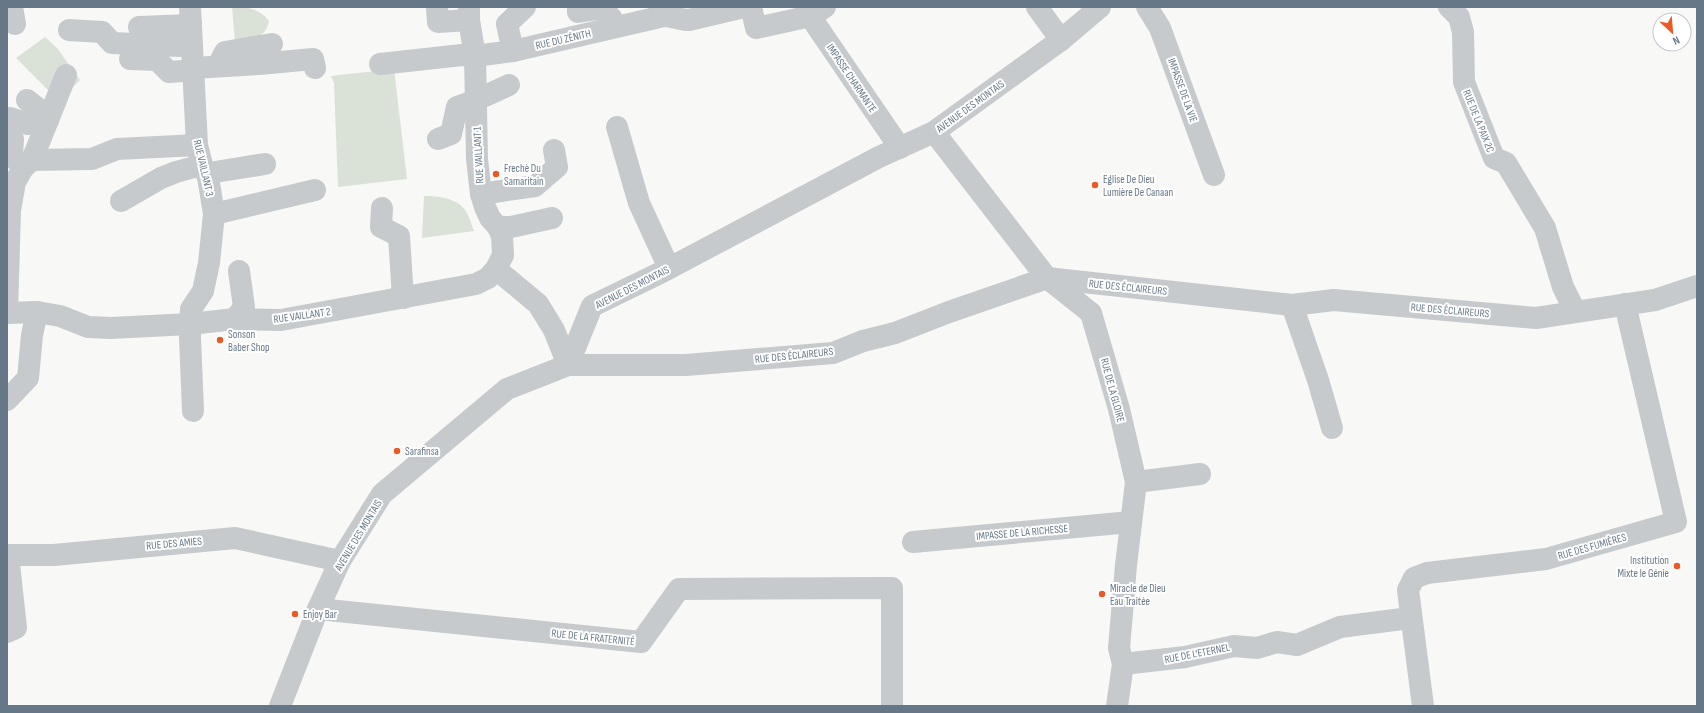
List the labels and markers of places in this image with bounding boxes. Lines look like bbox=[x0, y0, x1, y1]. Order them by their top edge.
place label: Frechè Du Samaritain bbox=[504, 162, 544, 188]
marker: Frechè Du Samaritain bbox=[491, 169, 501, 179]
place label: Eglise De Dieu Lumière De Canaan bbox=[1103, 173, 1173, 199]
marker: Eglise De Dieu Lumière De Canaan bbox=[1090, 180, 1100, 190]
place label: Sonson Baber Shop bbox=[228, 328, 270, 354]
marker: Sonson Baber Shop bbox=[215, 335, 225, 345]
place label: Sarafinsa bbox=[405, 445, 439, 458]
marker: Sarafinsa bbox=[392, 446, 402, 456]
place label: Institution Mixte le Génie bbox=[1618, 554, 1669, 580]
marker: Institution Mixte le Génie bbox=[1672, 561, 1682, 571]
place label: Miracle de Dieu Eau Traitée bbox=[1110, 582, 1166, 608]
marker: Miracle de Dieu Eau Traitée bbox=[1097, 589, 1107, 599]
place label: Enjoy Bar bbox=[303, 608, 337, 621]
marker: Enjoy Bar bbox=[290, 609, 300, 619]

